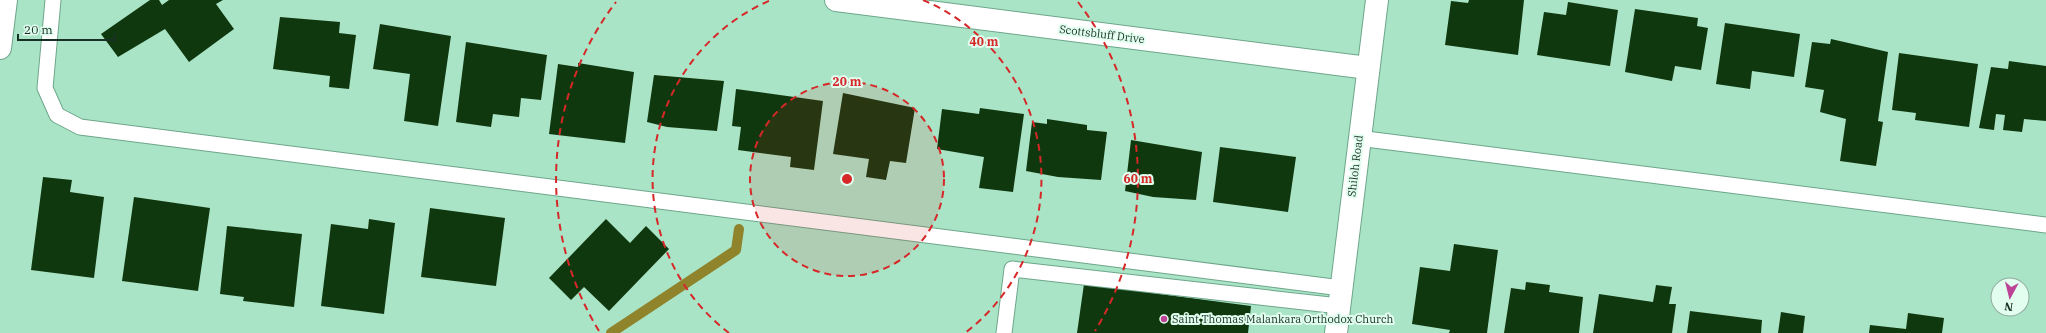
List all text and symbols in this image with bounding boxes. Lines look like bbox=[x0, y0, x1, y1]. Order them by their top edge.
scale bar bbox=[18, 16, 115, 42]
text: 20 m bbox=[24, 22, 53, 37]
street label: Scottsbluff Drive bbox=[1059, 22, 1146, 46]
text: 40 m bbox=[970, 34, 999, 49]
text: 20 m bbox=[833, 74, 862, 89]
street label: Shiloh Road bbox=[1344, 134, 1366, 198]
text: 60 m bbox=[1124, 171, 1153, 186]
centre of rings bbox=[840, 172, 854, 186]
north arrow bbox=[1990, 277, 2030, 317]
text: N bbox=[2003, 299, 2014, 314]
place label: Saint Thomas Malankara Orthodox Church bbox=[1172, 312, 1394, 326]
marker: Saint Thomas Malankara Orthodox Church bbox=[1159, 314, 1169, 324]

